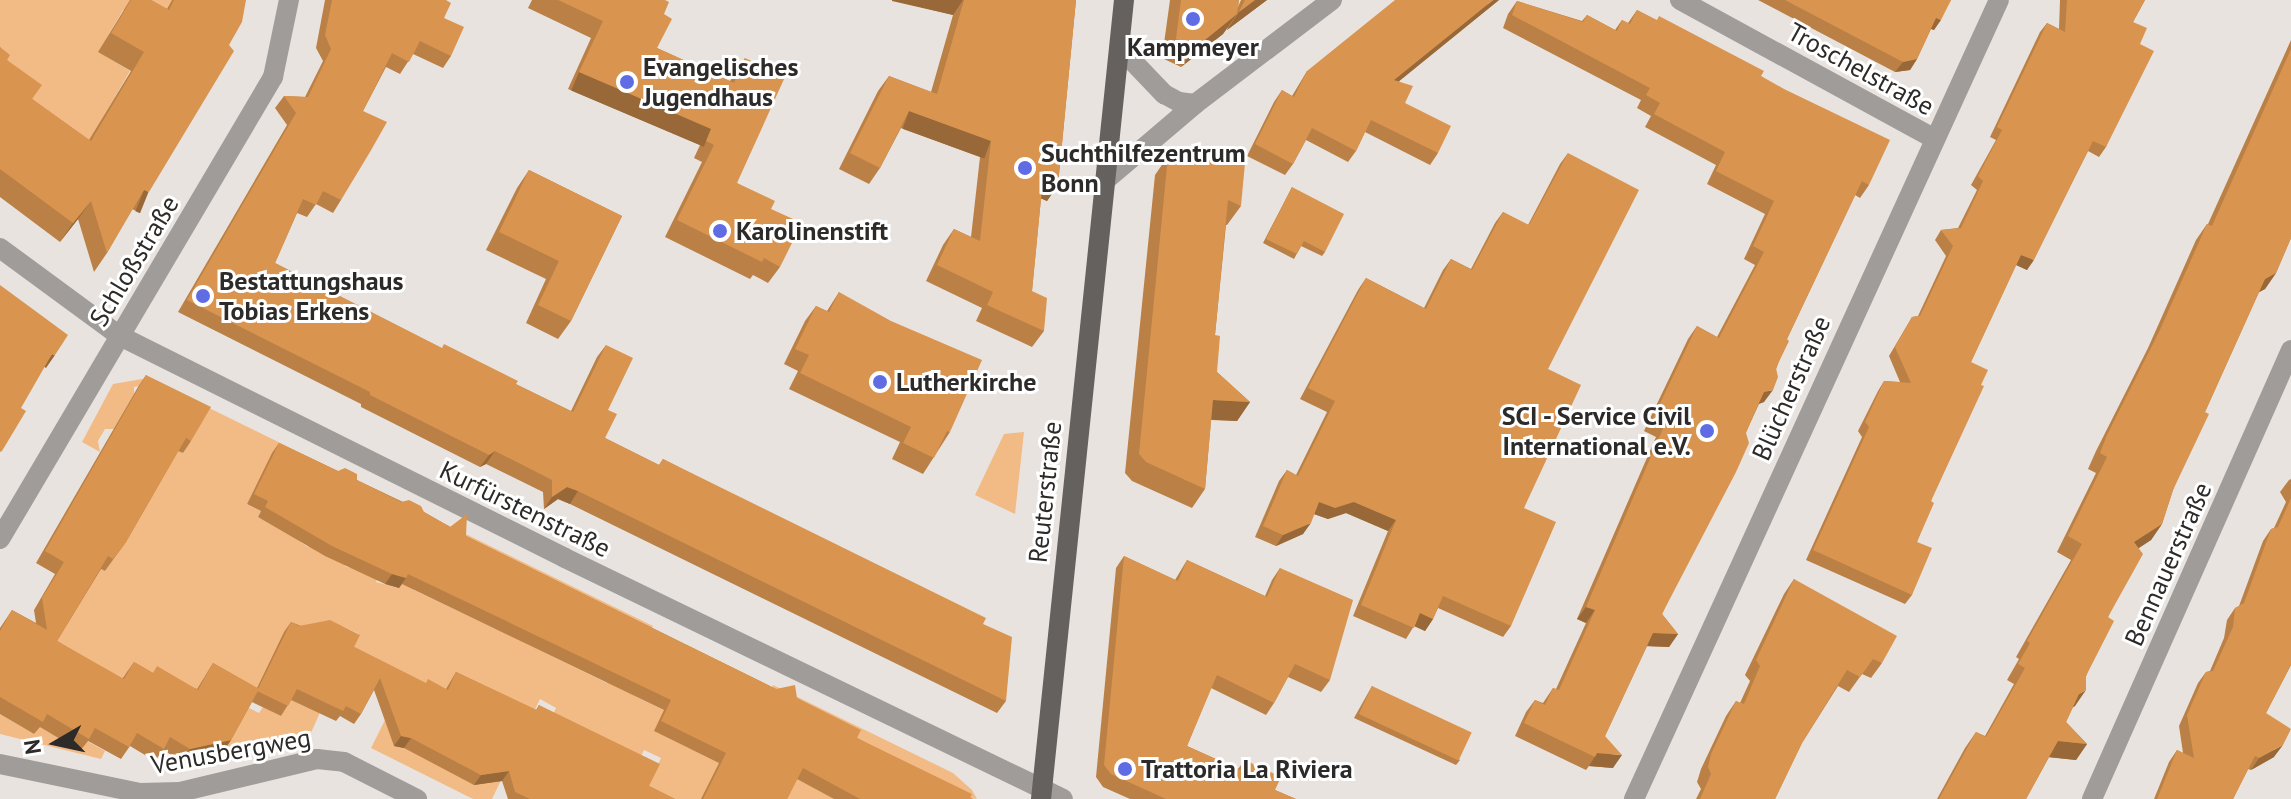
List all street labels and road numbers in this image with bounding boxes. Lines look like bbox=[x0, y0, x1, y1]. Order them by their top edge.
street label: Troschelstraße bbox=[1782, 16, 1940, 122]
street label: Schloßstraße bbox=[83, 190, 185, 332]
street label: Blücherstraße bbox=[1745, 311, 1837, 465]
street label: Reuterstraße bbox=[1022, 420, 1068, 564]
street label: Kurfürstenstraße bbox=[435, 454, 615, 564]
street label: Bennauerstraße bbox=[2118, 477, 2218, 651]
street label: Venusbergweg bbox=[149, 722, 313, 780]

